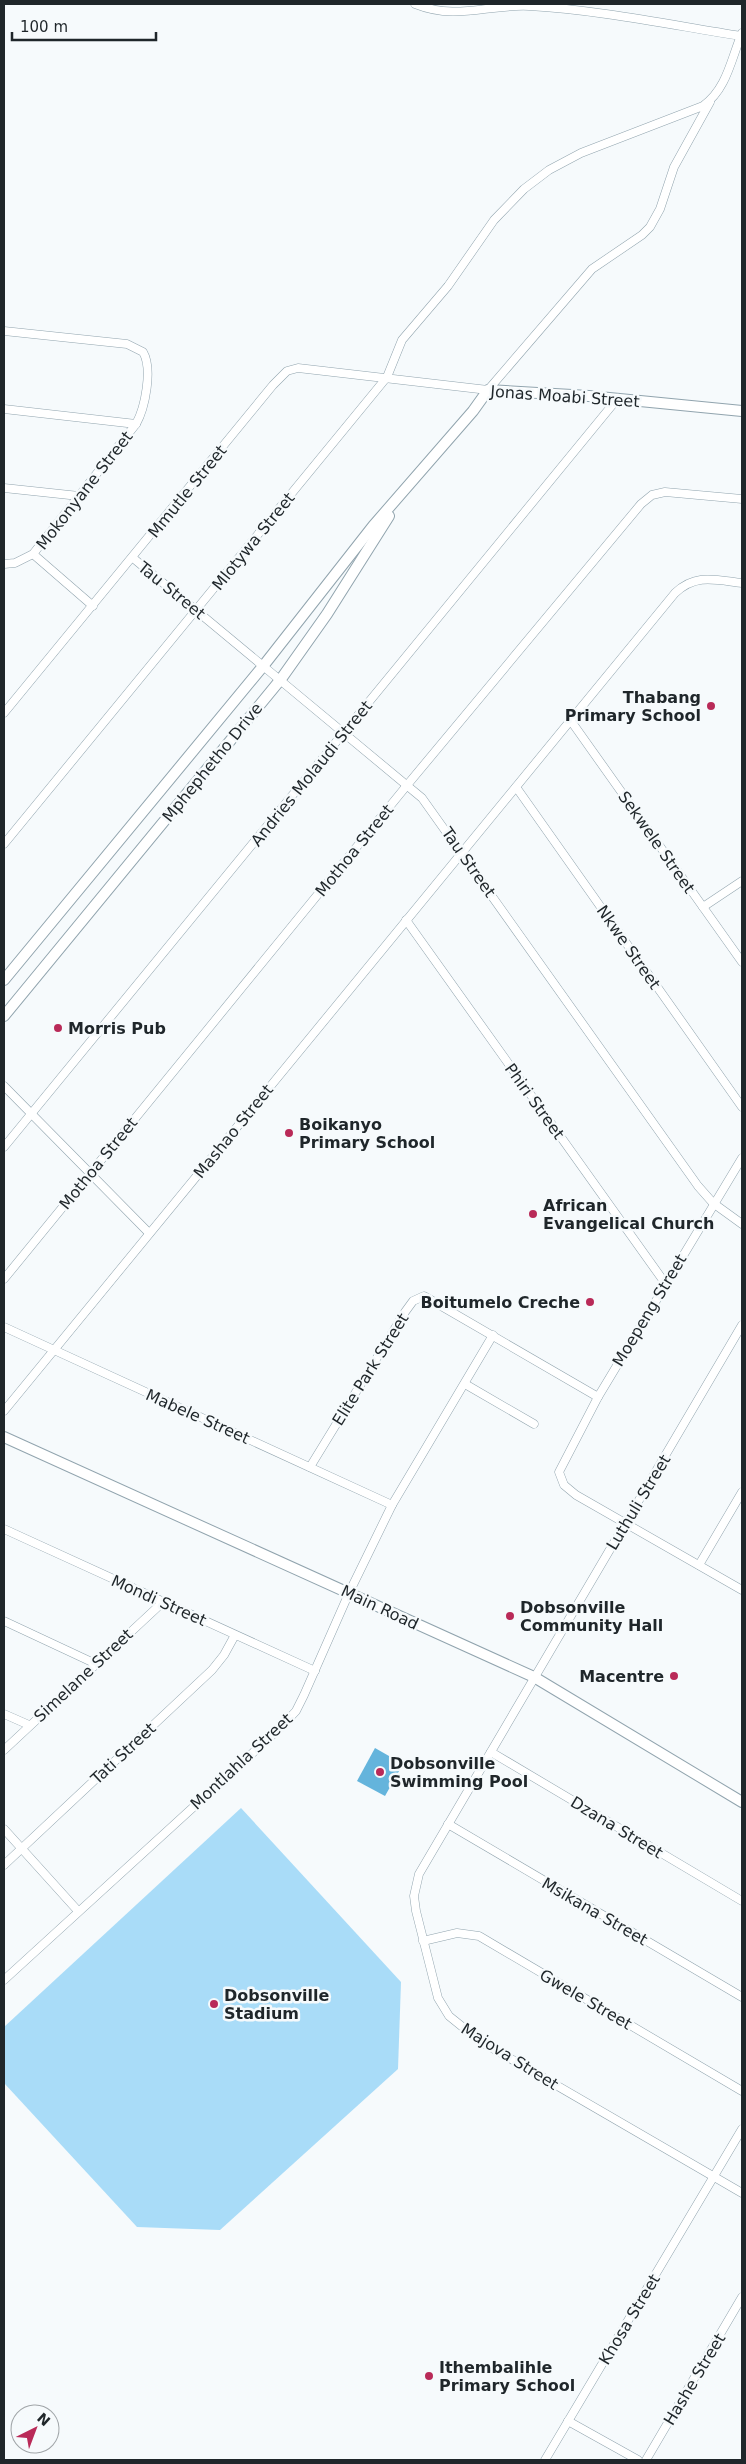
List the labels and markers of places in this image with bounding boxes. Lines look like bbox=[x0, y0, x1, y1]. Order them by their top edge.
place label: Thabang Primary School bbox=[565, 688, 701, 725]
marker: Thabang Primary School bbox=[705, 700, 717, 712]
place label: Morris Pub bbox=[68, 1019, 166, 1038]
marker: Morris Pub bbox=[52, 1022, 64, 1034]
place label: Boikanyo Primary School bbox=[299, 1115, 435, 1152]
marker: Boikanyo Primary School bbox=[283, 1127, 295, 1139]
place label: African Evangelical Church bbox=[543, 1196, 714, 1233]
marker: African Evangelical Church bbox=[527, 1208, 539, 1220]
place label: Boitumelo Creche bbox=[421, 1293, 580, 1312]
marker: Boitumelo Creche bbox=[584, 1296, 596, 1308]
place label: Dobsonville Community Hall bbox=[520, 1598, 663, 1635]
marker: Dobsonville Community Hall bbox=[504, 1610, 516, 1622]
place label: Macentre bbox=[579, 1667, 664, 1686]
marker: Macentre bbox=[668, 1670, 680, 1682]
place label: Dobsonville Swimming Pool bbox=[390, 1754, 528, 1791]
marker: Dobsonville Swimming Pool bbox=[374, 1766, 386, 1778]
place label: Dobsonville Stadium bbox=[224, 1986, 330, 2023]
marker: Dobsonville Stadium bbox=[208, 1998, 220, 2010]
place label: Ithembalihle Primary School bbox=[439, 2358, 575, 2395]
marker: Ithembalihle Primary School bbox=[423, 2370, 435, 2382]

